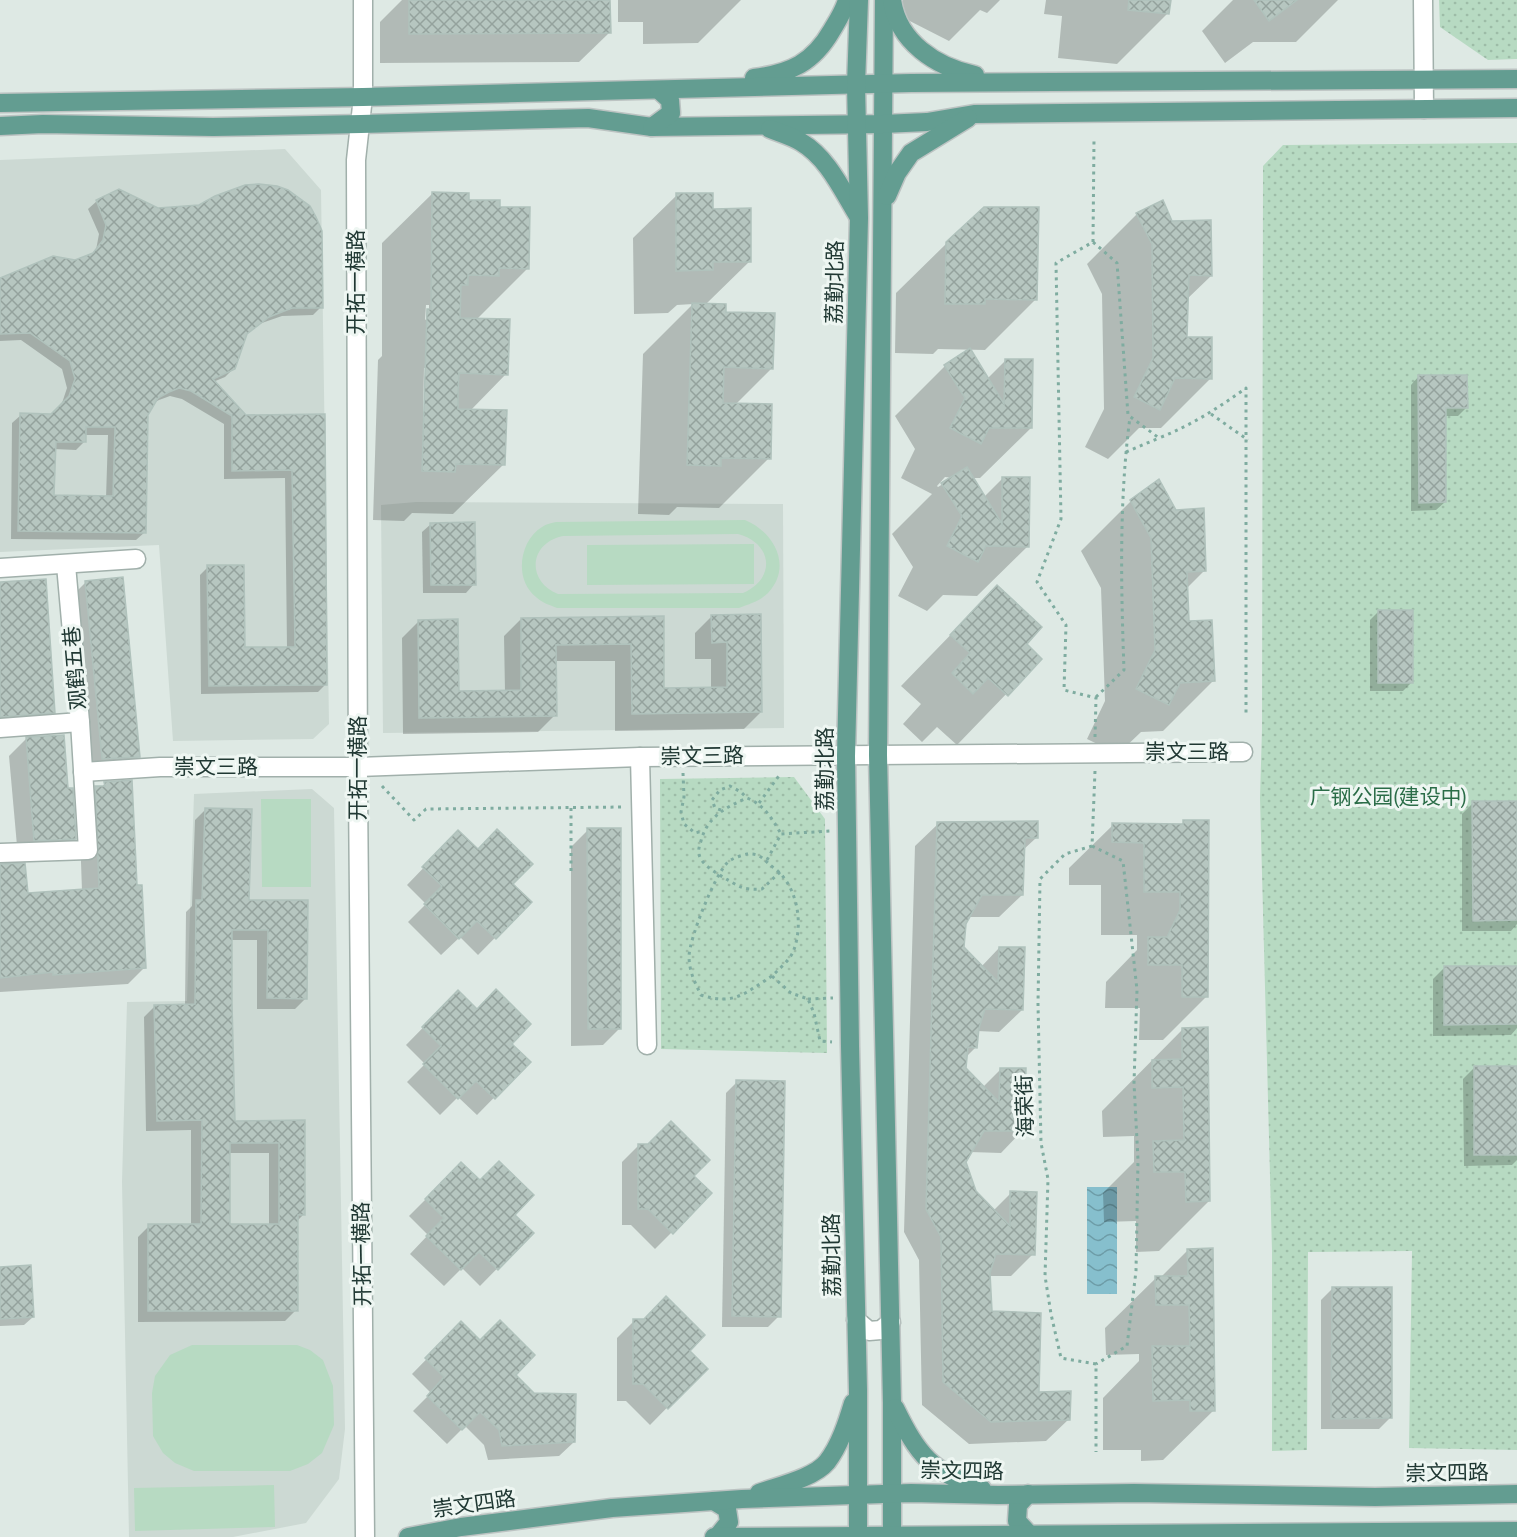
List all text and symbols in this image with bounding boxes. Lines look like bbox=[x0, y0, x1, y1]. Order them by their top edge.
street label: 开拓一横路 bbox=[343, 230, 367, 335]
street label: 荔勤北路 bbox=[821, 240, 847, 324]
street label: 观鹤五巷 bbox=[58, 625, 90, 711]
street label: 开拓一横路 bbox=[345, 716, 369, 821]
street label: 荔勤北路 bbox=[812, 727, 836, 811]
street label: 崇文三路 bbox=[1145, 739, 1229, 763]
street label: 崇文三路 bbox=[660, 742, 744, 768]
street label: 崇文三路 bbox=[174, 754, 258, 778]
park label: 广钢公园(建设中) bbox=[1309, 784, 1467, 808]
street label: 海荣街 bbox=[1011, 1074, 1037, 1138]
street label: 开拓一横路 bbox=[348, 1201, 374, 1307]
street label: 荔勤北路 bbox=[818, 1213, 844, 1297]
street label: 崇文四路 bbox=[920, 1457, 1004, 1483]
street label: 崇文四路 bbox=[1405, 1459, 1489, 1485]
street label: 崇文四路 bbox=[431, 1485, 517, 1521]

